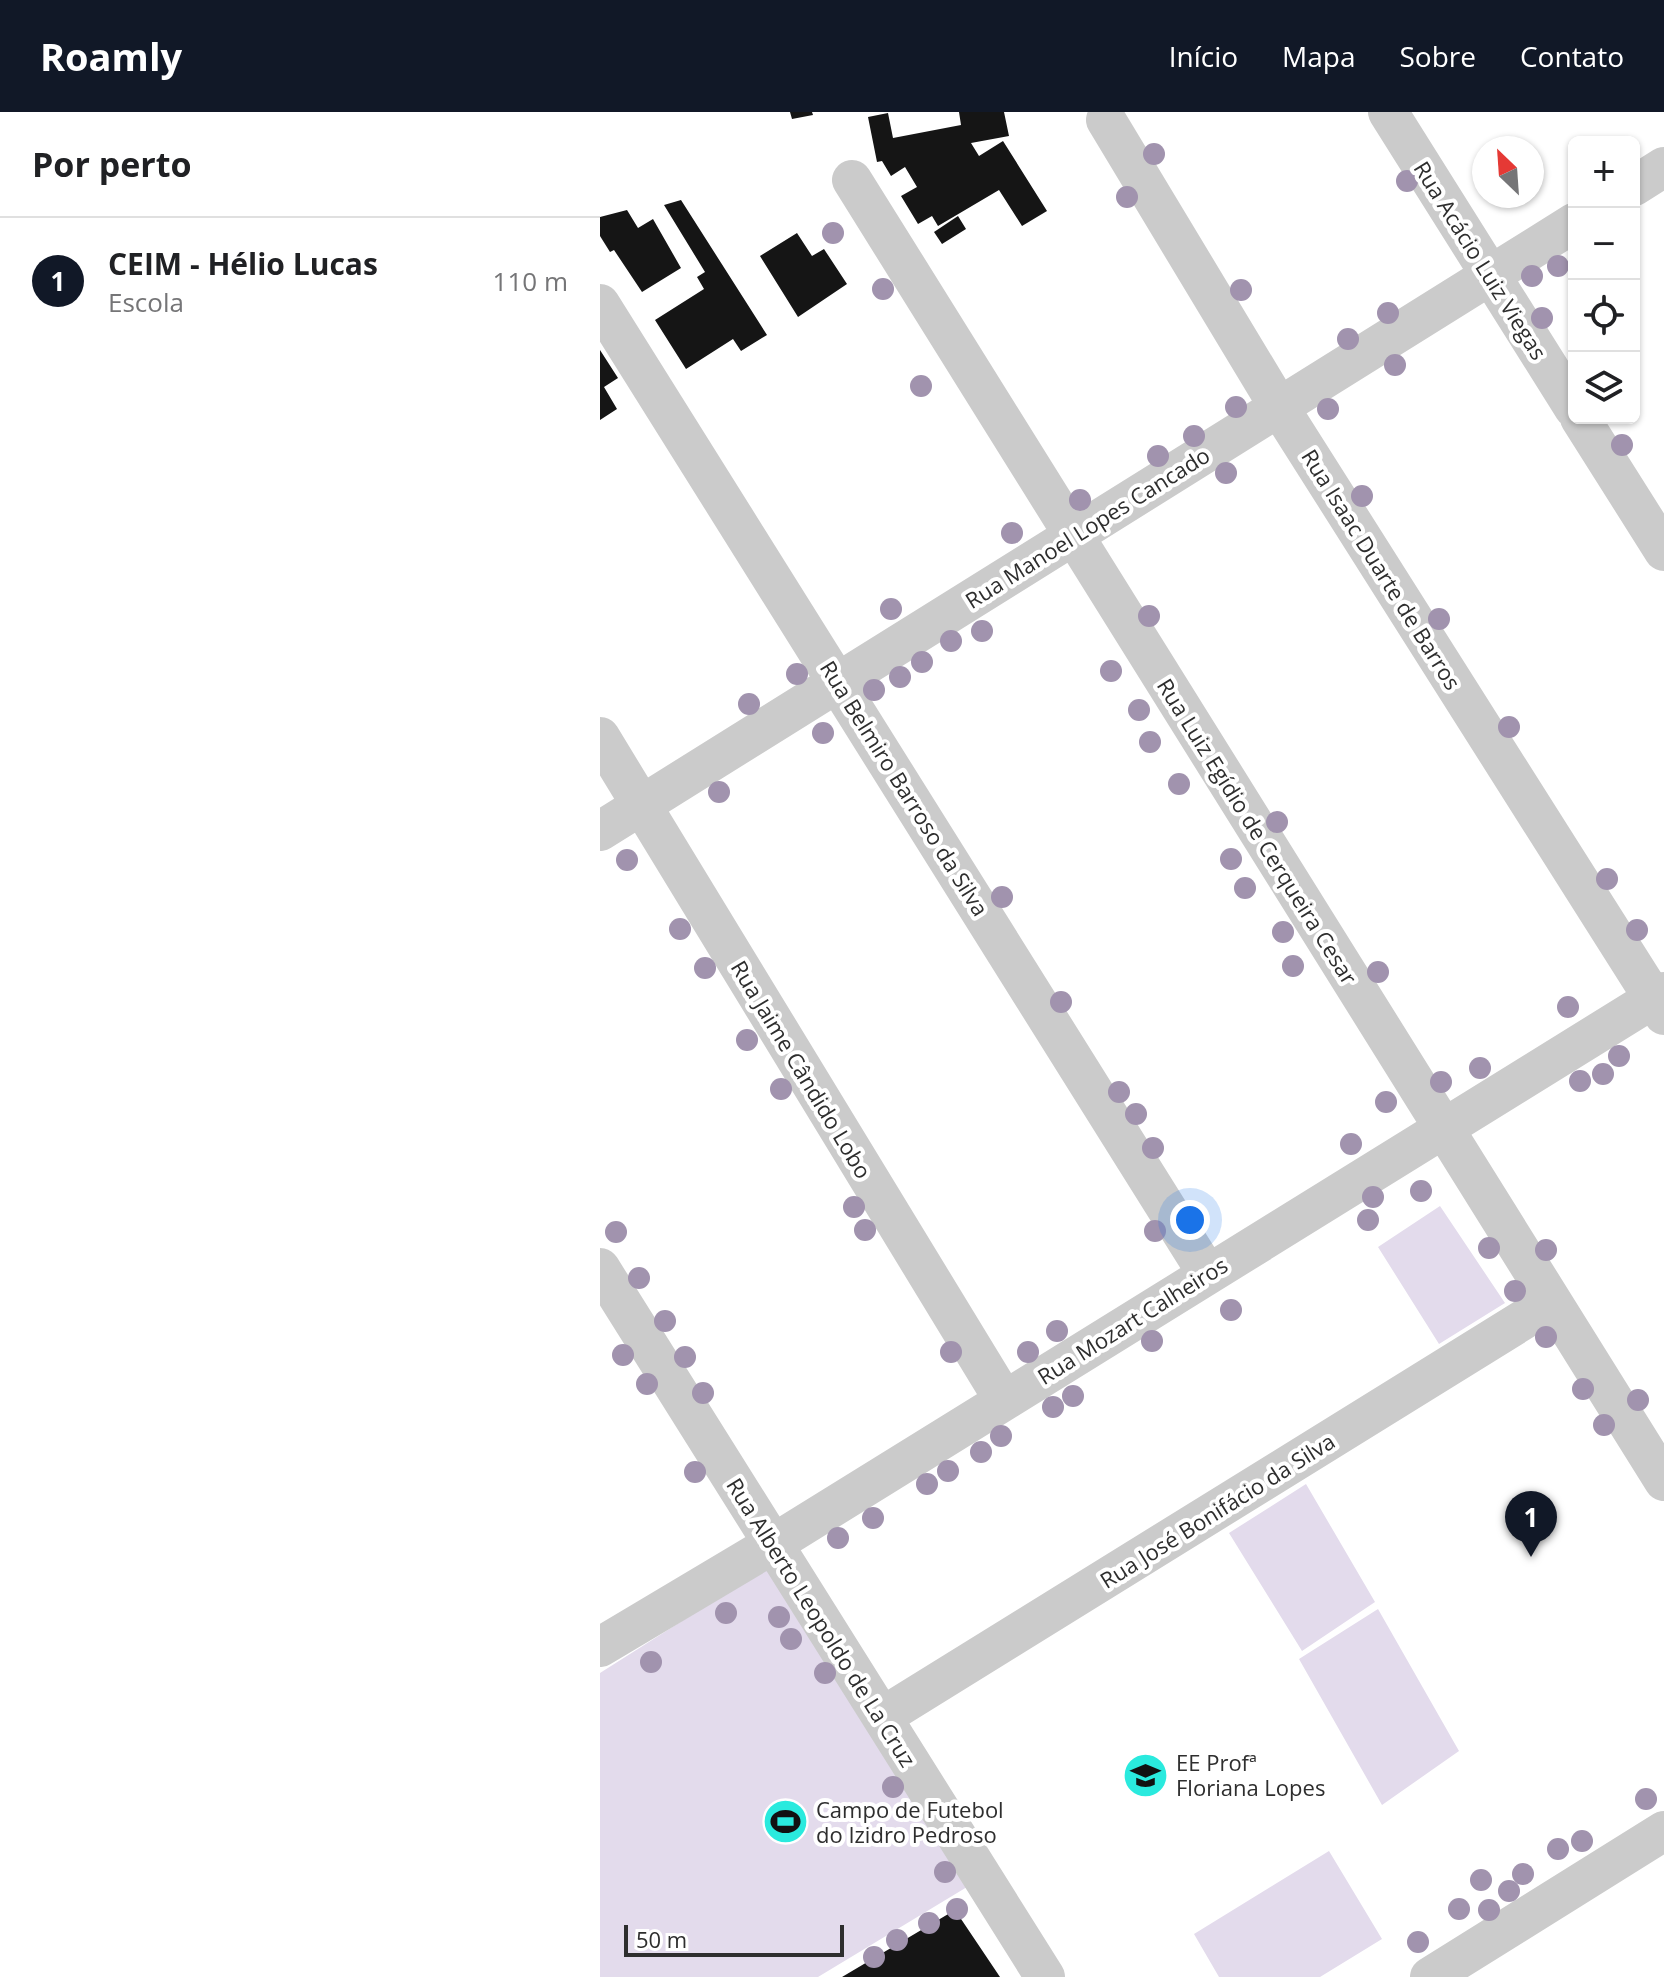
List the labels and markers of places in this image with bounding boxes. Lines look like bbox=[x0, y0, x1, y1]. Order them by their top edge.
pin: 1 bbox=[1505, 1491, 1557, 1557]
place label: EE Profª Floriana Lopes bbox=[1176, 1747, 1325, 1802]
school or university icon: EE Profª Floriana Lopes bbox=[1121, 1751, 1169, 1799]
place label: Campo de Futebol do Izidro Pedroso bbox=[816, 1794, 1004, 1849]
sports icon: Campo de Futebol do Izidro Pedroso bbox=[761, 1798, 809, 1846]

